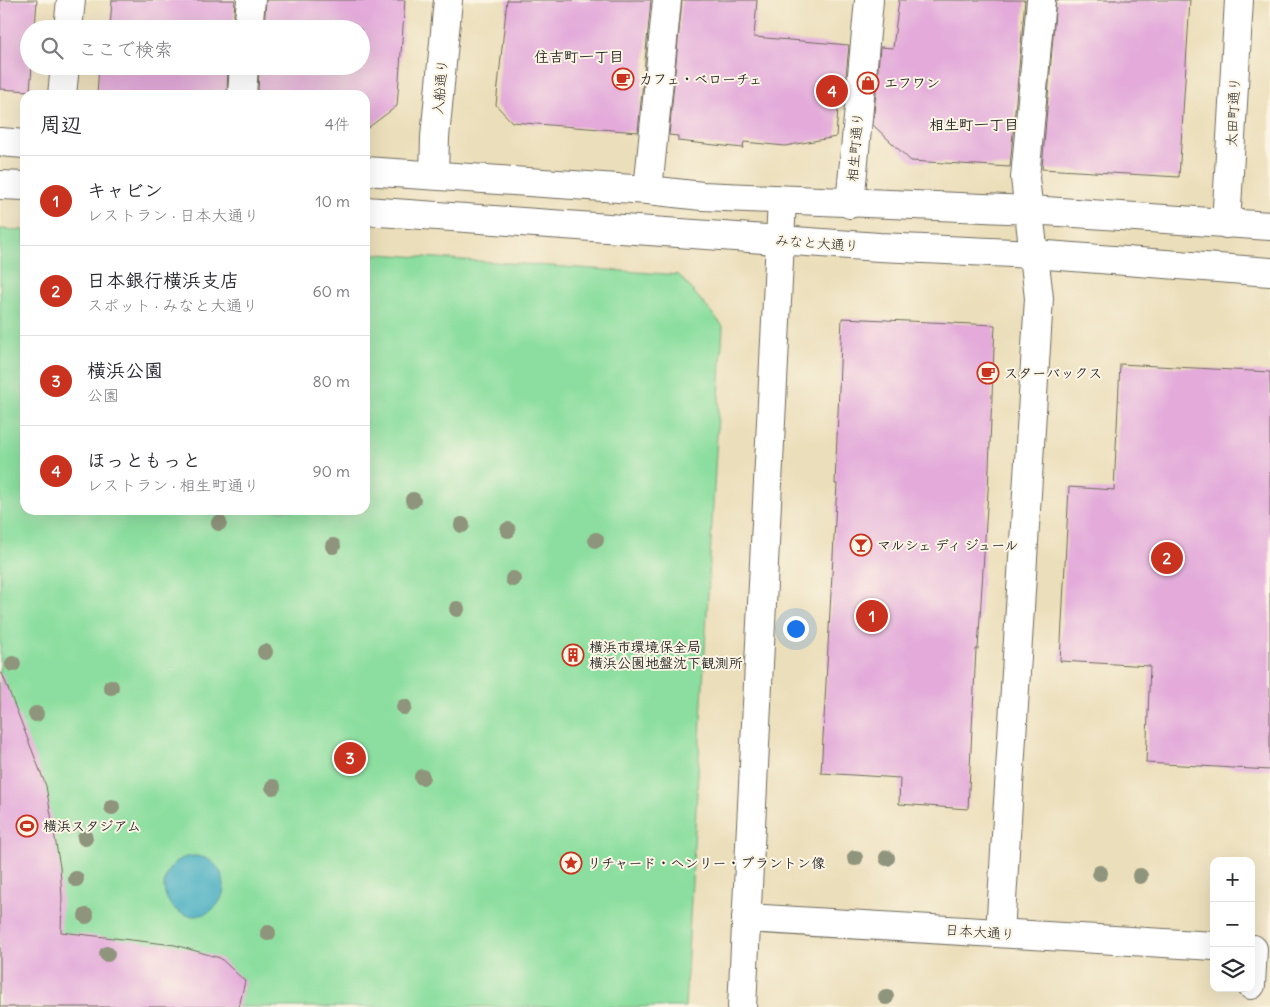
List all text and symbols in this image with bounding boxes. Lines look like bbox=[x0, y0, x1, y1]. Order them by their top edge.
search box bbox=[20, 20, 370, 75]
icon: search bbox=[38, 34, 66, 62]
text: ここで検索 bbox=[78, 37, 173, 61]
district label: 住吉町一丁目 bbox=[534, 47, 624, 66]
street label: 入船通り bbox=[429, 58, 451, 116]
cafe icon: カフェ・ベローチェ bbox=[611, 67, 635, 91]
place label: カフェ・ベローチェ bbox=[639, 70, 762, 88]
shop icon: エフワン bbox=[856, 71, 880, 95]
pin: 4 bbox=[816, 72, 848, 110]
place label: エフワン bbox=[884, 74, 940, 92]
street label: 太田町通り bbox=[1222, 77, 1244, 147]
text: 周辺 bbox=[40, 111, 82, 138]
street label: 相生町通り bbox=[843, 111, 867, 183]
text: 4件 bbox=[325, 114, 350, 134]
district label: 相生町一丁目 bbox=[929, 115, 1019, 134]
text: キャビン bbox=[87, 178, 163, 202]
text: 1 bbox=[53, 191, 59, 211]
text: 10 m bbox=[315, 191, 350, 211]
text: レストラン · 日本大通り bbox=[87, 205, 259, 225]
street label: みなと大通り bbox=[774, 231, 860, 255]
text: 日本銀行横浜支店 bbox=[87, 268, 239, 292]
text: 2 bbox=[52, 281, 60, 301]
text: 60 m bbox=[312, 281, 350, 301]
text: スポット · みなと大通り bbox=[87, 295, 258, 315]
text: 横浜公園 bbox=[87, 358, 163, 382]
cafe icon: スターバックス bbox=[976, 361, 1000, 385]
place label: スターバックス bbox=[1004, 364, 1102, 382]
text: 3 bbox=[51, 371, 61, 391]
text: 80 m bbox=[312, 371, 350, 391]
text: 公園 bbox=[87, 385, 119, 405]
text: ほっともっと bbox=[87, 448, 201, 472]
text: 4 bbox=[51, 461, 61, 481]
text: 90 m bbox=[312, 461, 350, 481]
text: レストラン · 相生町通り bbox=[87, 475, 259, 495]
bar icon: マルシェ ディ ジュール bbox=[849, 533, 873, 557]
place label: マルシェ ディ ジュール bbox=[877, 536, 1019, 554]
pin: 2 bbox=[1151, 539, 1183, 577]
pin: 1 bbox=[856, 597, 888, 635]
your location bbox=[783, 616, 809, 642]
place label: 横浜市環境保全局 横浜公園地盤沈下観測所 bbox=[589, 638, 743, 672]
building icon: 横浜市環境保全局 横浜公園地盤沈下観測所 bbox=[561, 643, 585, 667]
pin: 3 bbox=[334, 739, 366, 777]
sports icon: 横浜スタジアム bbox=[15, 814, 39, 838]
place label: 横浜スタジアム bbox=[43, 817, 141, 835]
place icon: リチャード・ヘンリー・ブラントン像 bbox=[559, 851, 583, 875]
place label: リチャード・ヘンリー・ブラントン像 bbox=[587, 854, 825, 872]
map controls bbox=[1210, 857, 1255, 992]
button: + bbox=[1210, 857, 1255, 902]
button: − bbox=[1210, 902, 1255, 947]
street label: 日本大通り bbox=[944, 921, 1016, 943]
button: layers bbox=[1210, 947, 1255, 992]

